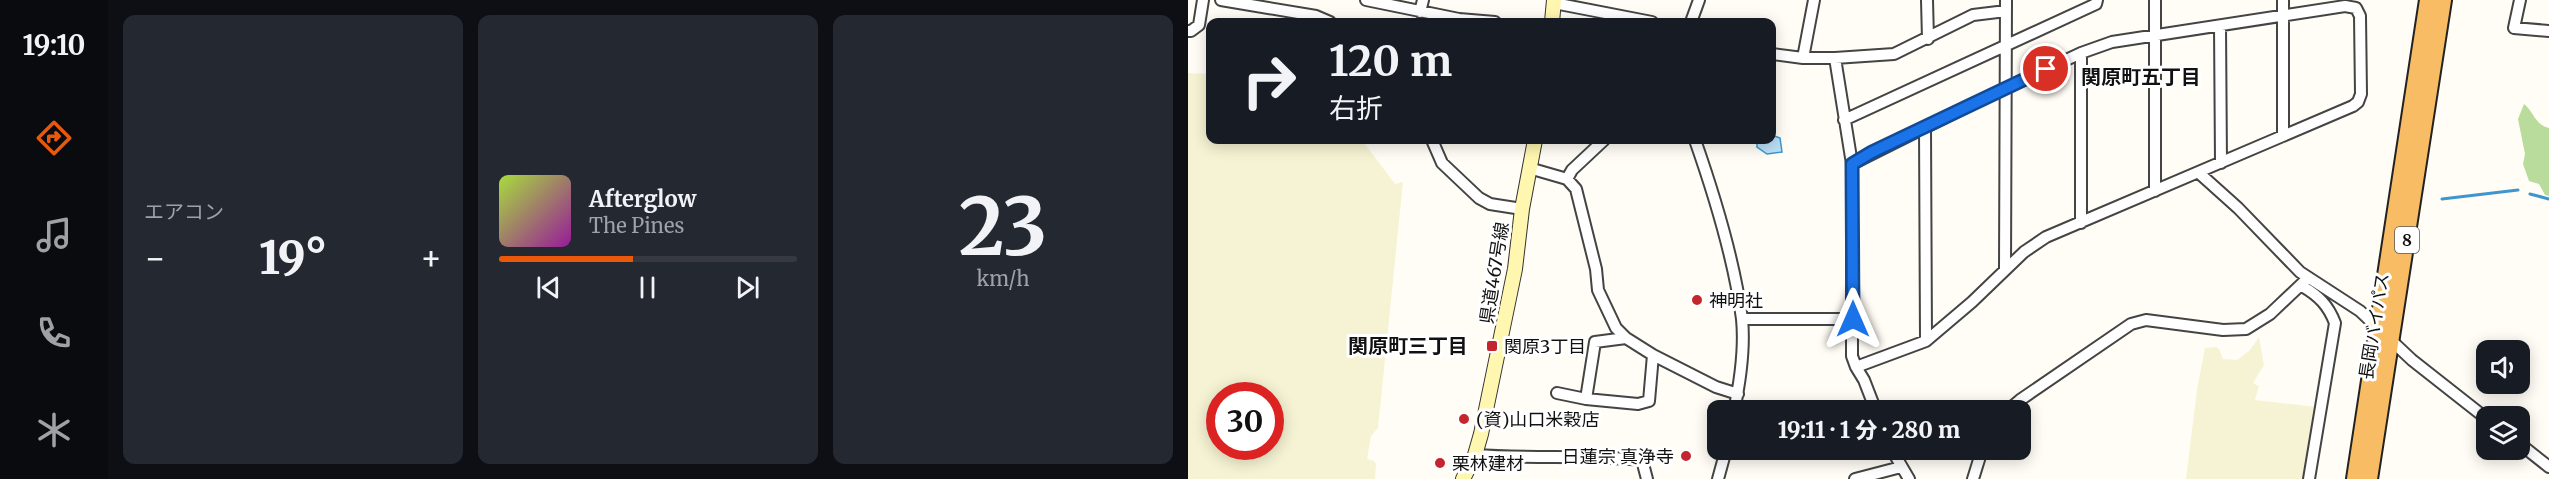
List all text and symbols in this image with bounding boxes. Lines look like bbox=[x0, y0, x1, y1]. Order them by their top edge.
text: 19:10 bbox=[23, 28, 85, 62]
text: 120 m bbox=[1329, 35, 1452, 87]
icon: right bbox=[1230, 42, 1308, 120]
pin bbox=[2020, 43, 2071, 94]
icon: arrive bbox=[2029, 52, 2062, 85]
district label: 関原町五丁目 bbox=[2081, 64, 2201, 89]
text: 右折 bbox=[1329, 91, 1383, 125]
icon: directions bbox=[33, 117, 75, 159]
text: 23 bbox=[959, 178, 1047, 276]
text: Afterglow bbox=[589, 185, 696, 213]
text: エアコン bbox=[144, 199, 224, 224]
text: The Pines bbox=[589, 213, 684, 238]
icon: music bbox=[33, 214, 75, 256]
street label: 県道467号線 bbox=[1475, 220, 1513, 326]
road number: 8 bbox=[2395, 227, 2419, 253]
text: 19° bbox=[259, 230, 327, 286]
text: − bbox=[144, 238, 166, 279]
text: + bbox=[420, 238, 442, 279]
text: km/h bbox=[977, 266, 1029, 291]
icon: previous bbox=[532, 271, 565, 304]
icon: pause bbox=[631, 271, 664, 304]
icon: next bbox=[731, 271, 764, 304]
street label: 長岡バイパス bbox=[2354, 271, 2394, 381]
position arrow bbox=[1821, 287, 1885, 351]
place label: 神明社 bbox=[1709, 289, 1763, 312]
marker: 神明社 bbox=[1690, 293, 1704, 307]
icon: phone bbox=[33, 312, 75, 354]
district label: 関原町三丁目 bbox=[1348, 333, 1468, 358]
place label: 関原3丁目 bbox=[1504, 335, 1586, 358]
marker: 関原3丁目 bbox=[1485, 339, 1499, 353]
map controls bbox=[2476, 340, 2530, 460]
button: sound bbox=[2476, 340, 2530, 394]
speed limit sign: 30 bbox=[1206, 382, 1284, 460]
button: layers bbox=[2476, 406, 2530, 460]
place label: (資)山口米穀店 bbox=[1476, 408, 1599, 431]
icon: climate bbox=[33, 409, 75, 451]
marker: (資)山口米穀店 bbox=[1457, 412, 1471, 426]
text: 19:11 · 1 分 · 280 m bbox=[1778, 416, 1960, 444]
place label: 日蓮宗 真浄寺 bbox=[1562, 445, 1674, 468]
marker: 日蓮宗 真浄寺 bbox=[1679, 449, 1693, 463]
place label: 栗林建材 bbox=[1452, 452, 1524, 475]
marker: 栗林建材 bbox=[1433, 456, 1447, 470]

